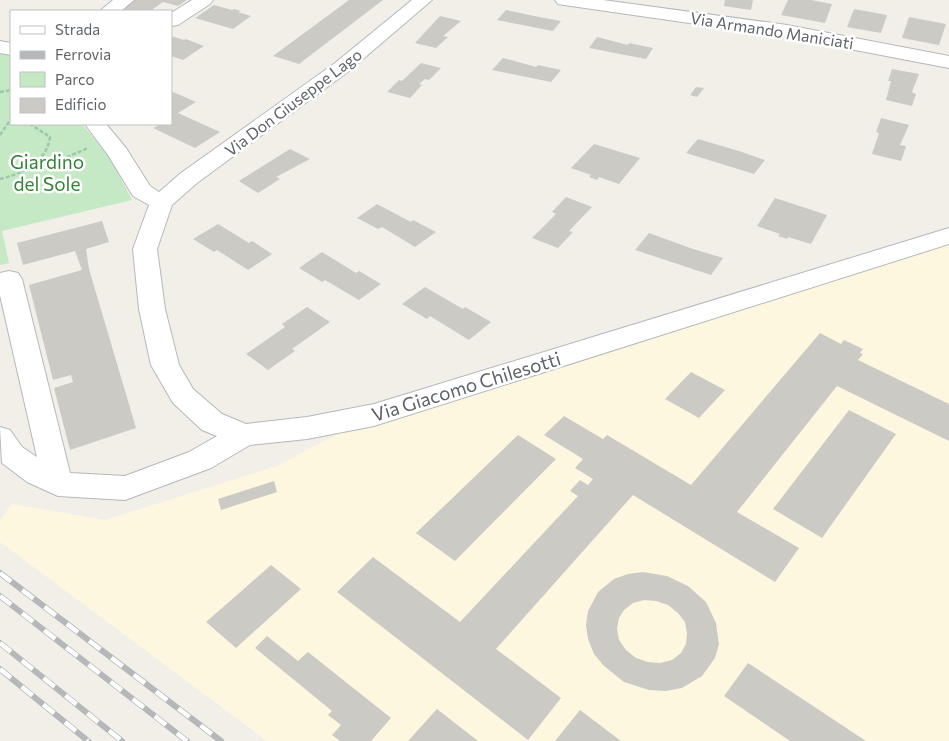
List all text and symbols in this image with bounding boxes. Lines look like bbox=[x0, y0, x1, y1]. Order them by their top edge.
street label: Via Armando Maniciati bbox=[689, 8, 855, 52]
legend bbox=[10, 10, 172, 125]
text: Strada bbox=[55, 20, 100, 38]
street label: Via Don Giuseppe Lago bbox=[221, 44, 365, 160]
text: Ferrovia bbox=[55, 45, 111, 63]
text: Parco bbox=[55, 70, 94, 88]
text: Edificio bbox=[55, 95, 106, 113]
park label: Giardino del Sole bbox=[10, 150, 84, 195]
street label: Via Giacomo Chilesotti bbox=[369, 346, 563, 426]

